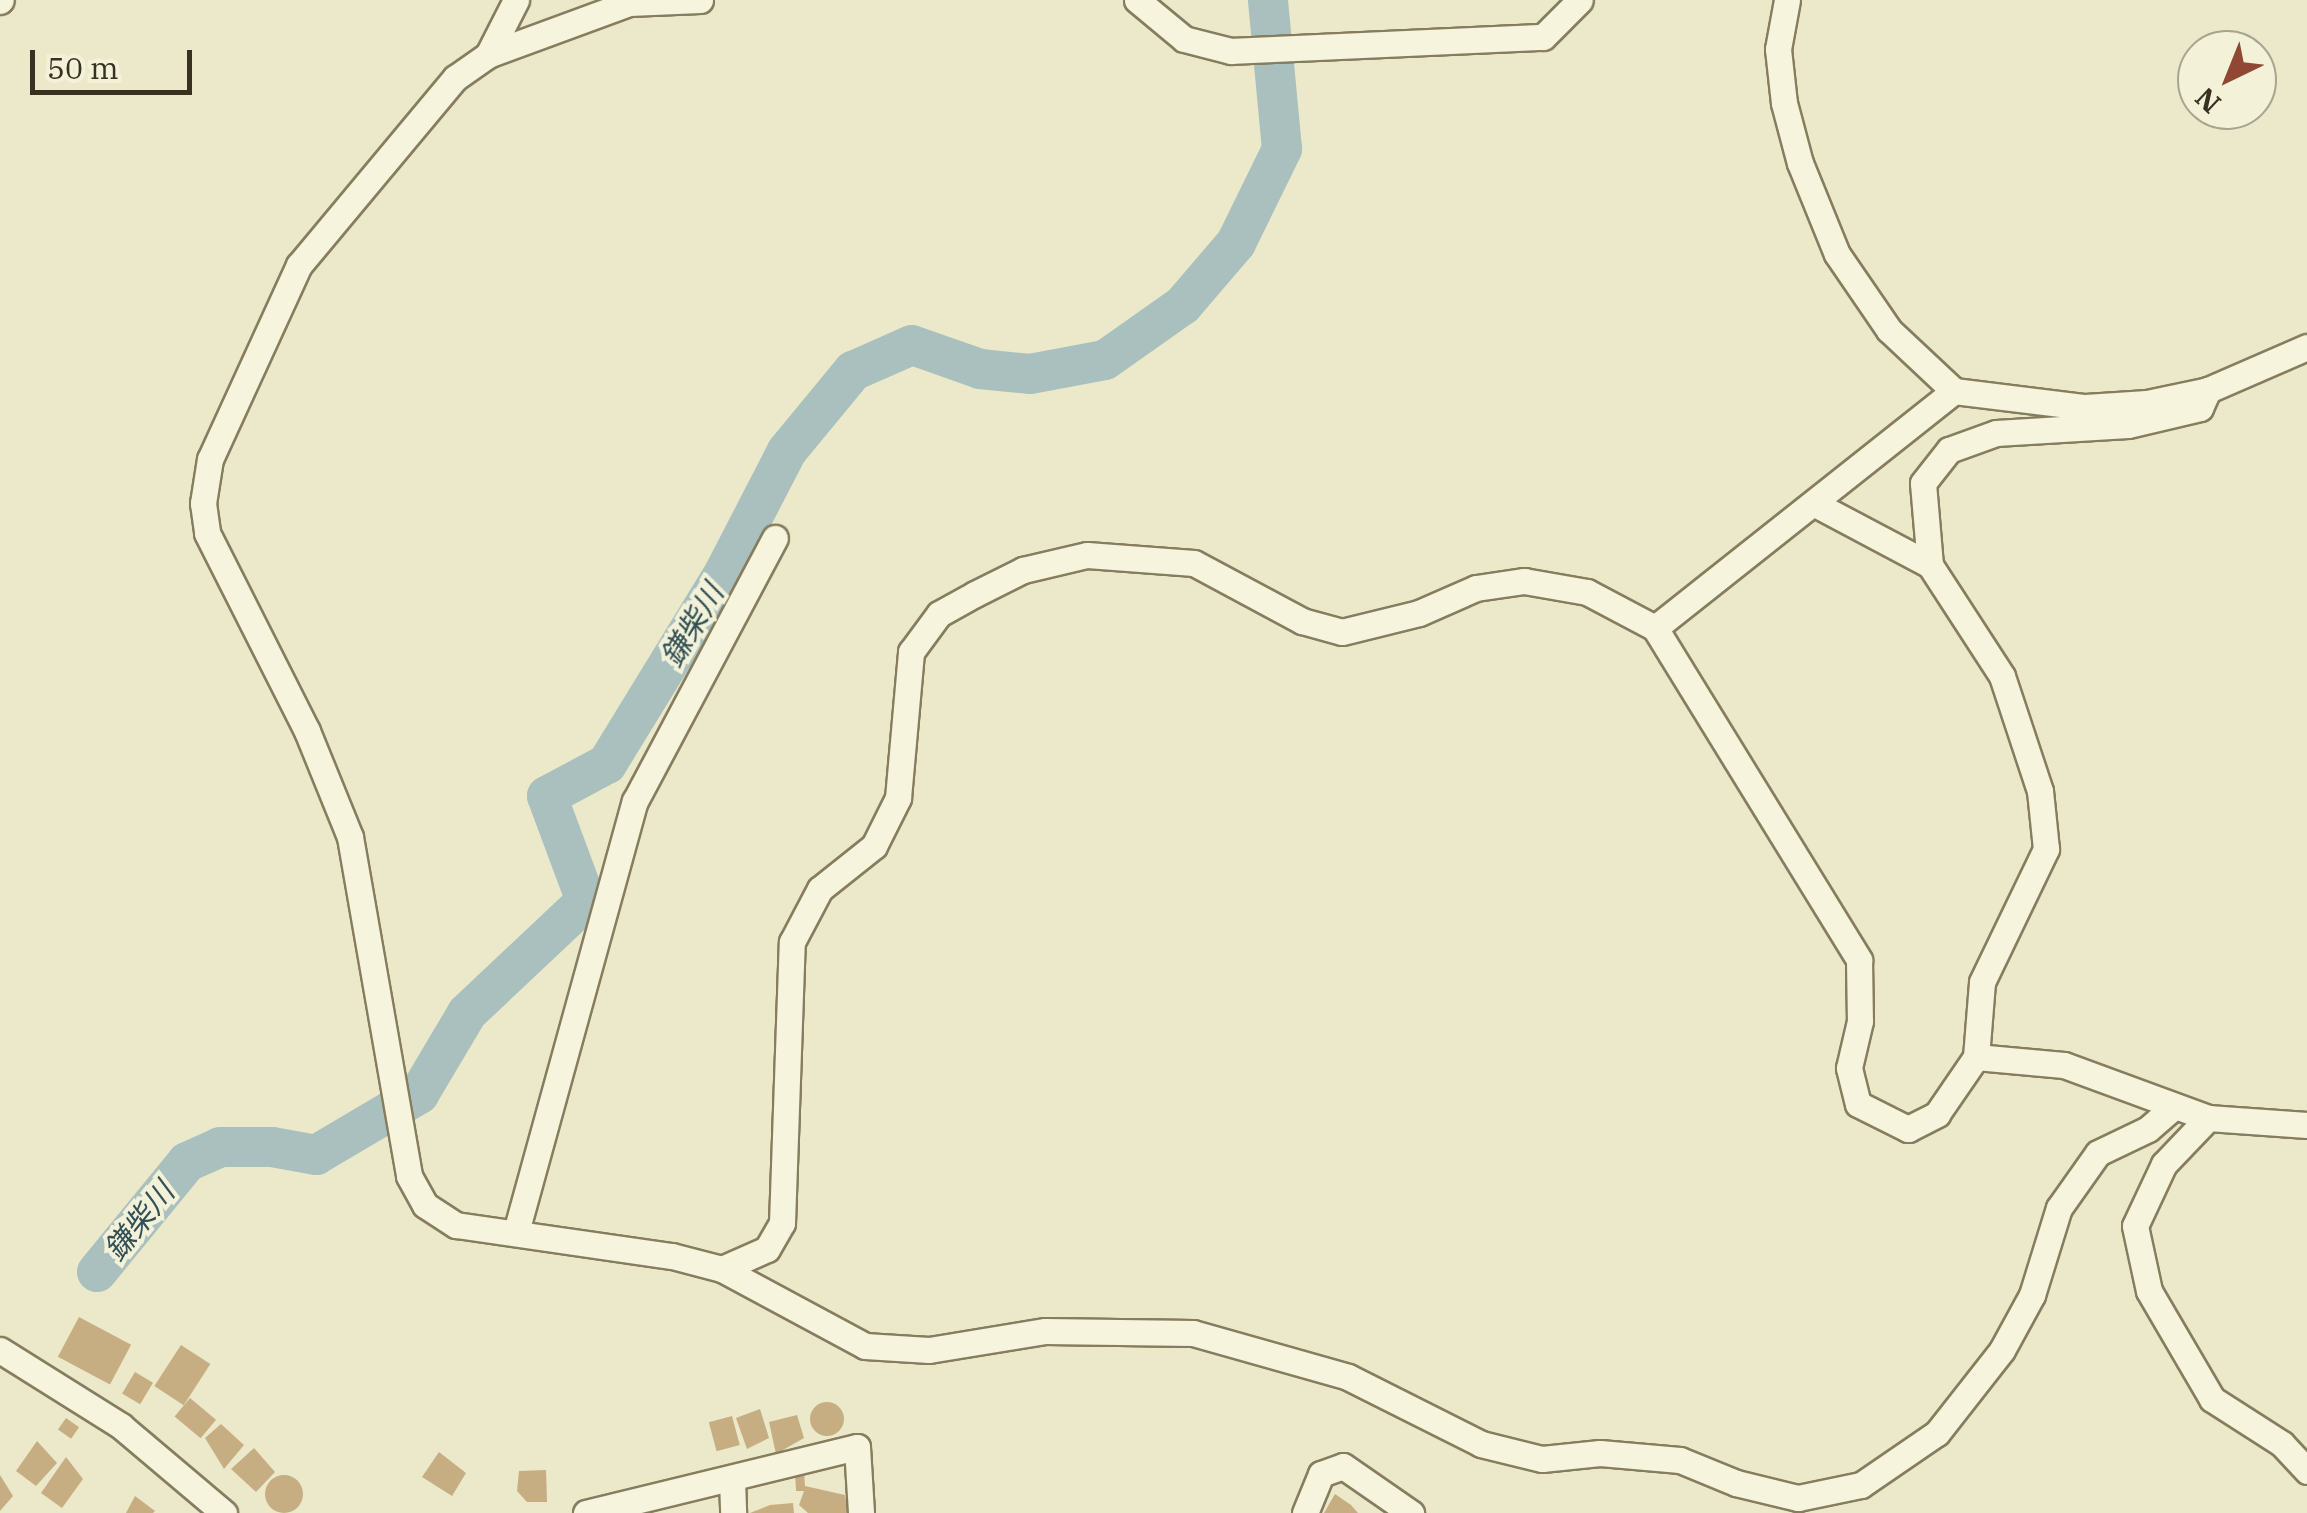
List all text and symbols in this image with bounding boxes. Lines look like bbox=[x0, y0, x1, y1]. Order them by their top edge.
scale bar bbox=[35, 30, 198, 92]
north arrow bbox=[2177, 30, 2277, 130]
text: 50 m bbox=[47, 48, 119, 87]
text: N bbox=[2187, 80, 2228, 122]
water label: 鎌柴川 bbox=[653, 577, 731, 673]
water label: 鎌柴川 bbox=[97, 1175, 181, 1267]

